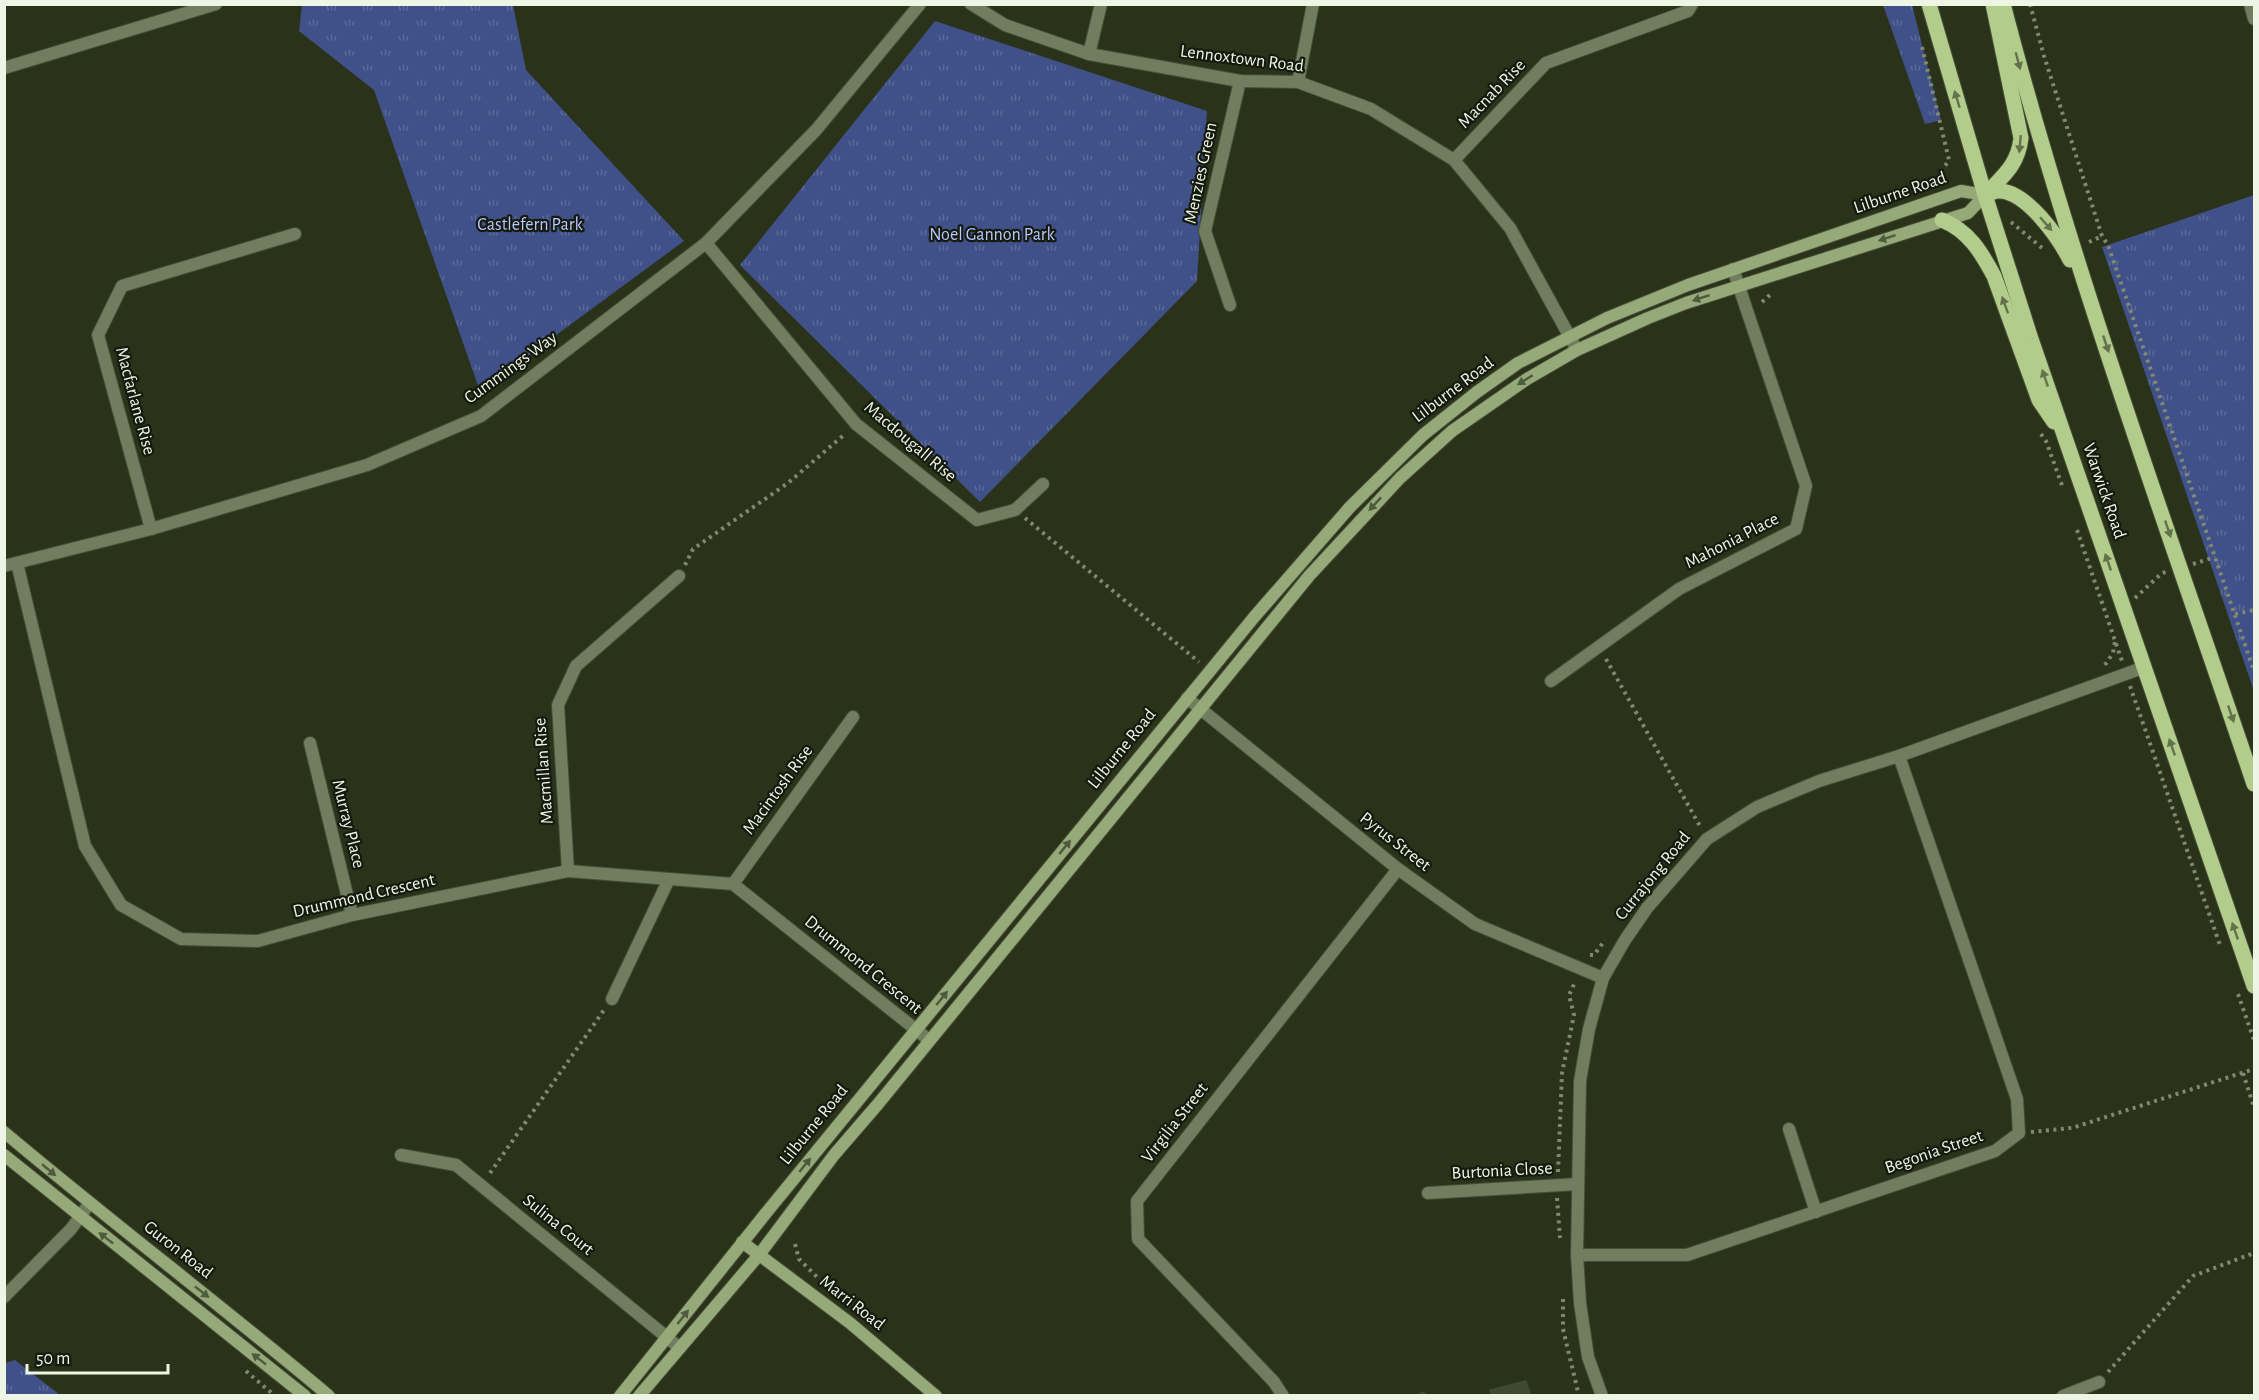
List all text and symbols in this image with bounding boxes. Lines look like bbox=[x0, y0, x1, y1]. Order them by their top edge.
street label: Lennoxtown Road bbox=[1179, 42, 1305, 76]
one-way arrow bbox=[2014, 52, 2023, 70]
street label: Macnab Rise bbox=[1455, 56, 1529, 132]
one-way arrow bbox=[1952, 90, 1961, 108]
street label: Menzies Green bbox=[1181, 121, 1221, 225]
one-way arrow bbox=[2015, 134, 2025, 153]
street label: Lilburne Road bbox=[1851, 169, 1949, 217]
park label: Castlefern Park bbox=[477, 216, 583, 234]
one-way arrow bbox=[2040, 217, 2053, 232]
park label: Noel Gannon Park bbox=[929, 226, 1056, 244]
one-way arrow bbox=[1878, 234, 1896, 243]
one-way arrow bbox=[1692, 294, 1710, 304]
one-way arrow bbox=[1999, 296, 2009, 314]
street label: Cummings Way bbox=[461, 328, 561, 408]
one-way arrow bbox=[2101, 335, 2111, 353]
street label: Macfarlane Rise bbox=[112, 345, 158, 457]
street label: Lilburne Road bbox=[1409, 354, 1497, 426]
one-way arrow bbox=[2039, 369, 2049, 387]
one-way arrow bbox=[1517, 374, 1533, 385]
street label: Macdougall Rise bbox=[860, 398, 960, 486]
street label: Warwick Road bbox=[2079, 441, 2129, 541]
one-way arrow bbox=[1369, 496, 1382, 511]
street label: Mahonia Place bbox=[1682, 510, 1782, 572]
one-way arrow bbox=[2164, 520, 2174, 538]
one-way arrow bbox=[2103, 553, 2113, 571]
one-way arrow bbox=[2226, 705, 2236, 723]
street label: Lilburne Road bbox=[1085, 706, 1159, 792]
street label: Macmillan Rise bbox=[531, 717, 557, 825]
one-way arrow bbox=[2167, 738, 2177, 756]
street label: Macintosh Rise bbox=[740, 742, 816, 838]
street label: Murray Place bbox=[328, 778, 368, 870]
street label: Pyrus Street bbox=[1356, 809, 1434, 875]
street label: Currajong Road bbox=[1612, 828, 1694, 924]
one-way arrow bbox=[1058, 839, 1071, 854]
street label: Drummond Crescent bbox=[291, 871, 437, 921]
street label: Drummond Crescent bbox=[801, 912, 925, 1018]
one-way arrow bbox=[2230, 922, 2240, 940]
one-way arrow bbox=[935, 991, 948, 1006]
street label: Virgilia Street bbox=[1138, 1079, 1212, 1166]
street label: Lilburne Road bbox=[777, 1082, 851, 1168]
street label: Begonia Street bbox=[1883, 1127, 1986, 1177]
one-way arrow bbox=[798, 1158, 811, 1173]
street label: Burtonia Close bbox=[1451, 1159, 1553, 1183]
one-way arrow bbox=[41, 1163, 56, 1176]
street label: Sulina Court bbox=[519, 1191, 597, 1259]
street label: Guron Road bbox=[140, 1218, 216, 1282]
one-way arrow bbox=[98, 1231, 114, 1244]
street label: Marri Road bbox=[816, 1272, 888, 1334]
one-way arrow bbox=[194, 1285, 209, 1297]
one-way arrow bbox=[677, 1309, 690, 1325]
scale bar bbox=[27, 1337, 168, 1375]
text: 50 m bbox=[36, 1350, 70, 1368]
one-way arrow bbox=[251, 1353, 267, 1366]

